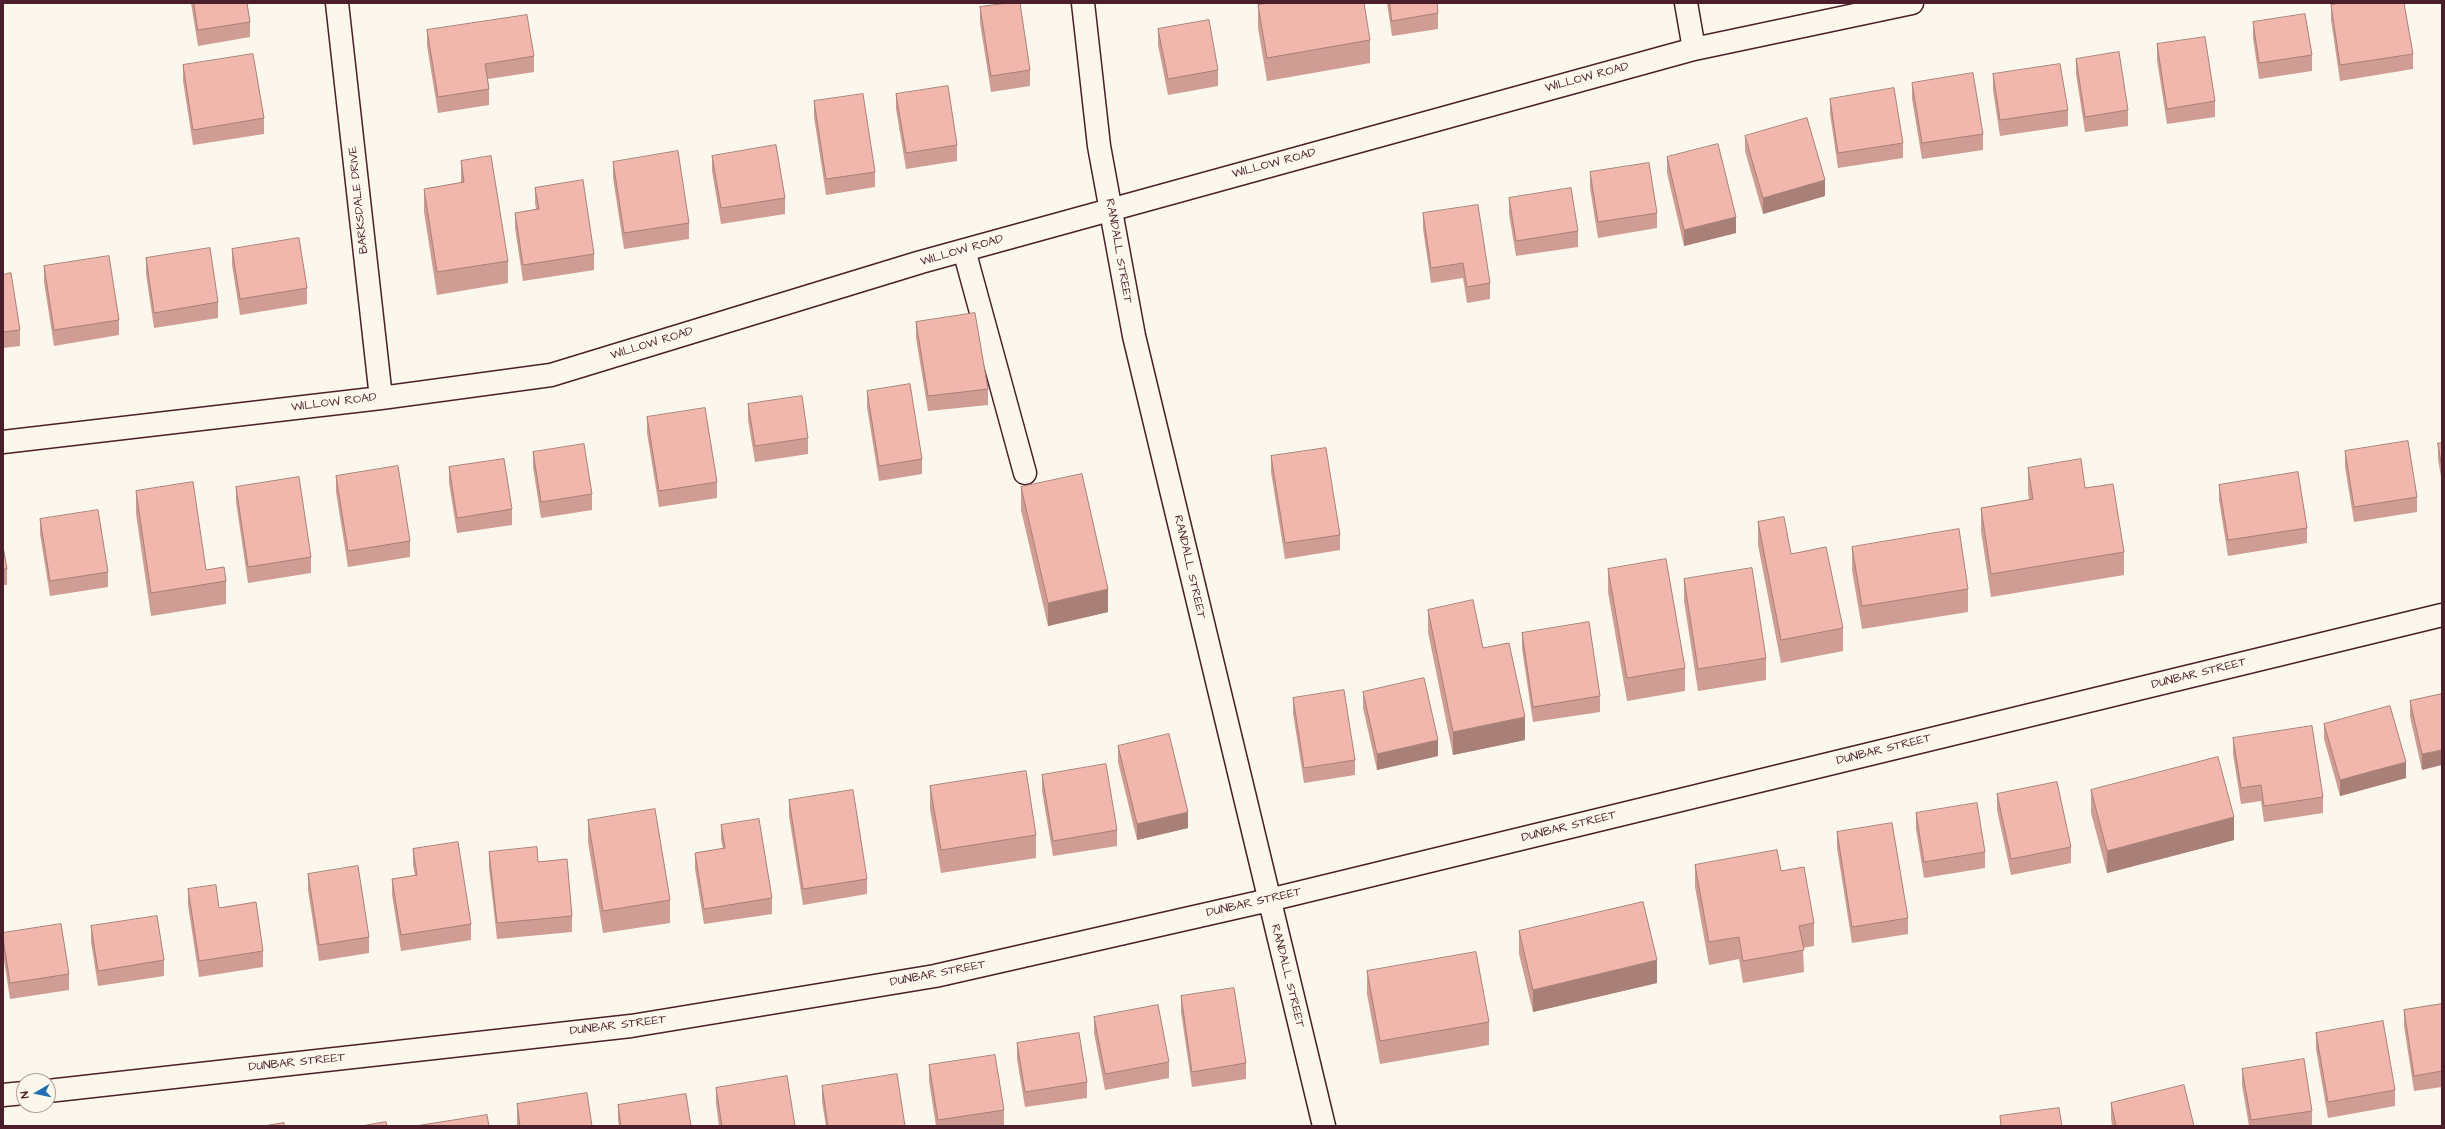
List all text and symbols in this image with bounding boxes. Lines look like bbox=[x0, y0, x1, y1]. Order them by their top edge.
street label: WILLOW ROAD bbox=[1544, 60, 1630, 96]
street label: BARKSDALE DRIVE bbox=[346, 145, 372, 255]
street label: WILLOW ROAD bbox=[1231, 146, 1317, 182]
street label: RANDALL STREET bbox=[1102, 198, 1134, 304]
street label: WILLOW ROAD bbox=[919, 232, 1005, 270]
street label: WILLOW ROAD bbox=[609, 325, 695, 363]
street label: WILLOW ROAD bbox=[290, 391, 378, 415]
street label: RANDALL STREET bbox=[1170, 514, 1208, 620]
street label: DUNBAR STREET bbox=[2150, 655, 2248, 693]
street label: DUNBAR STREET bbox=[1835, 731, 1933, 769]
street label: DUNBAR STREET bbox=[1520, 808, 1618, 846]
street label: DUNBAR STREET bbox=[1205, 885, 1303, 921]
street label: RANDALL STREET bbox=[1267, 923, 1307, 1029]
street label: DUNBAR STREET bbox=[889, 958, 987, 990]
street label: DUNBAR STREET bbox=[569, 1013, 667, 1039]
street label: DUNBAR STREET bbox=[248, 1051, 346, 1075]
north arrow bbox=[16, 1073, 56, 1113]
text: N bbox=[17, 1090, 33, 1099]

